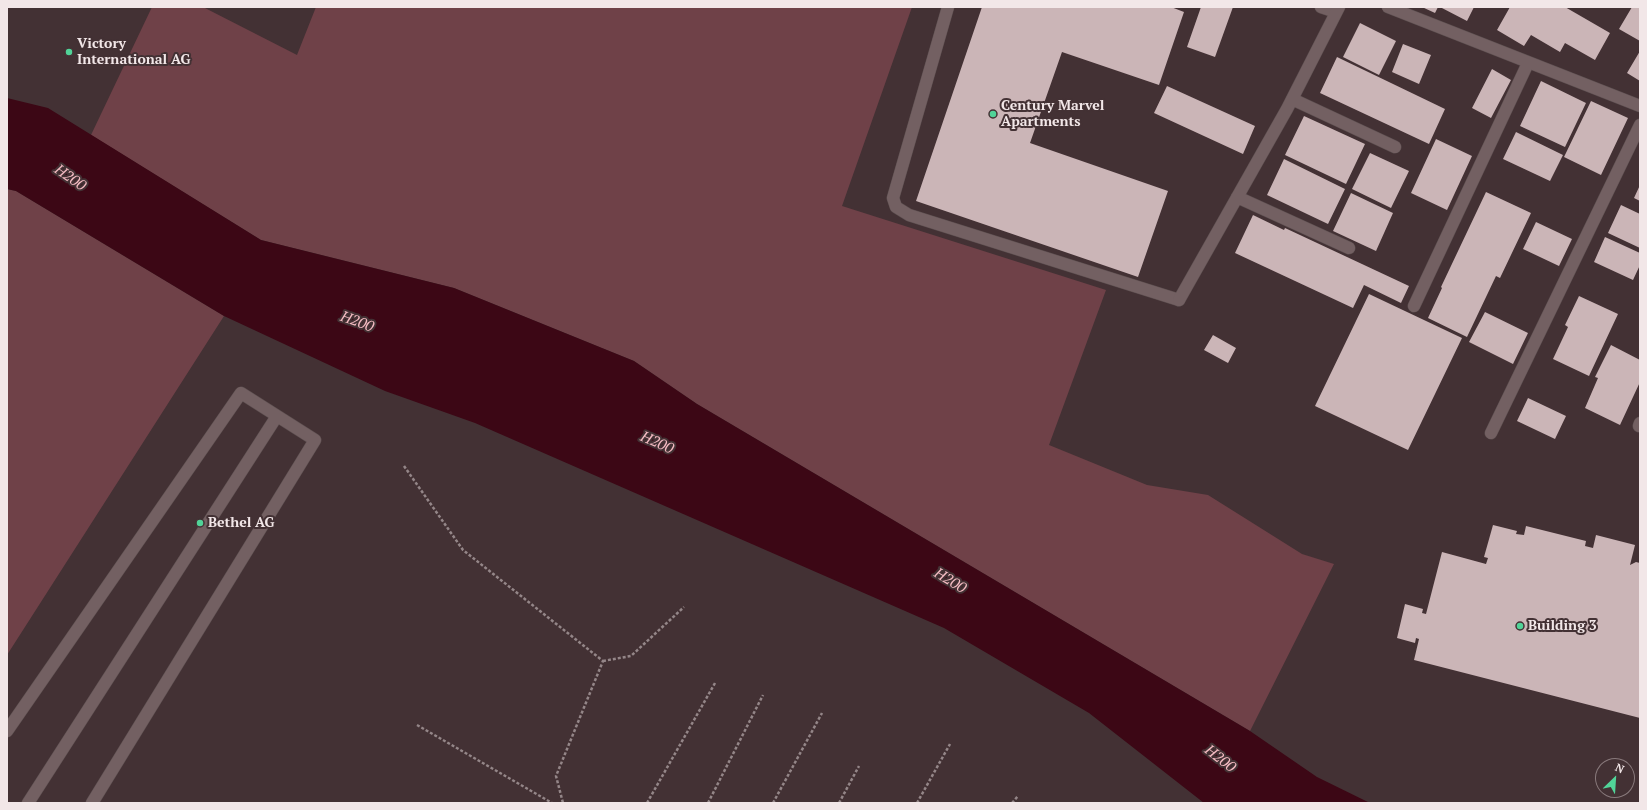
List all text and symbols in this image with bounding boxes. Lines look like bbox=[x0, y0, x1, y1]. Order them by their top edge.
place label: Victory International AG bbox=[77, 36, 190, 68]
marker: Victory International AG bbox=[64, 47, 74, 57]
place label: Century Marvel Apartments bbox=[1001, 98, 1104, 130]
marker: Century Marvel Apartments bbox=[988, 109, 998, 119]
water label: H200 bbox=[51, 161, 89, 195]
water label: H200 bbox=[338, 308, 376, 336]
water label: H200 bbox=[638, 428, 676, 458]
place label: Bethel AG bbox=[208, 515, 275, 531]
marker: Bethel AG bbox=[195, 518, 205, 528]
water label: H200 bbox=[931, 564, 969, 598]
place label: Building 3 bbox=[1528, 618, 1597, 634]
marker: Building 3 bbox=[1515, 621, 1525, 631]
water label: H200 bbox=[1201, 741, 1239, 777]
north arrow bbox=[1595, 758, 1635, 798]
text: N bbox=[1613, 760, 1626, 776]

